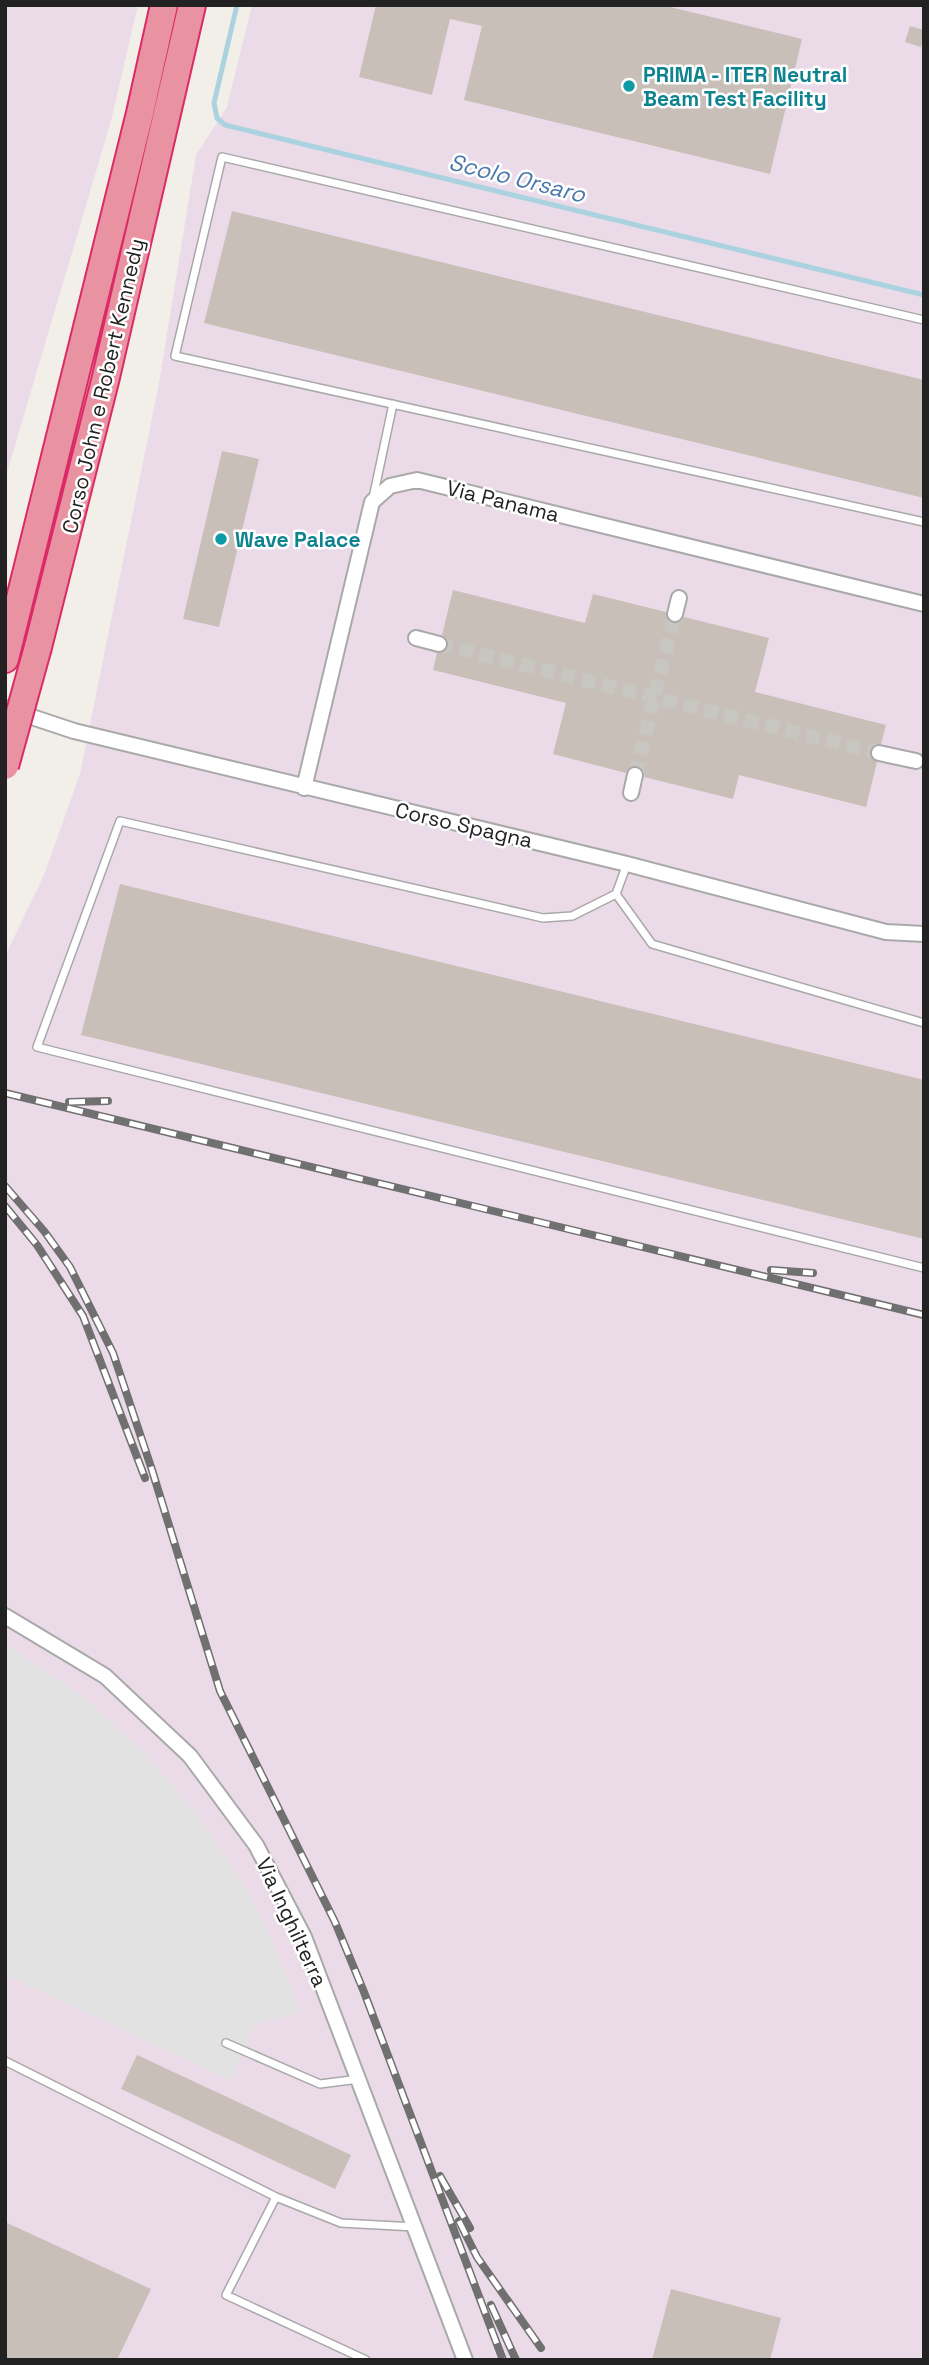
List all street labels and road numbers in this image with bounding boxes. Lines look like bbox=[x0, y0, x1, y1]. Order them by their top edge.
street label: Corso John e Robert Kennedy bbox=[56, 236, 150, 536]
street label: Via Panama bbox=[444, 474, 562, 528]
street label: Corso Spagna bbox=[393, 796, 535, 854]
street label: Via Inghilterra bbox=[250, 1853, 334, 1991]

